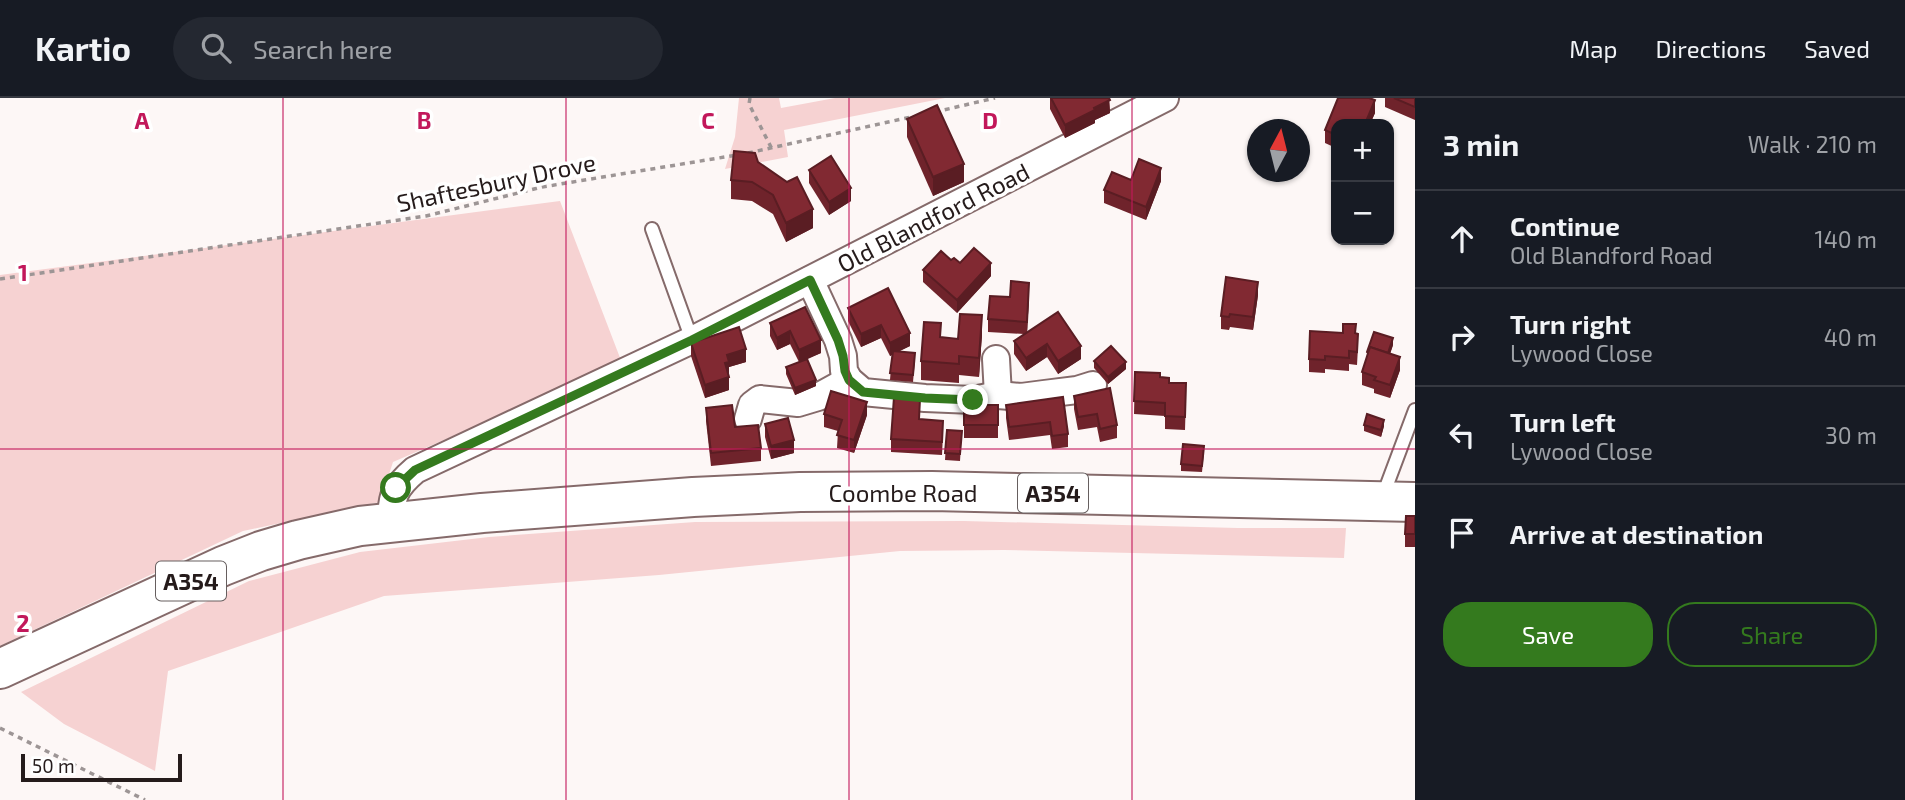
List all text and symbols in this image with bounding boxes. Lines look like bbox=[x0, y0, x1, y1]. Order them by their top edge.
search box bbox=[173, 17, 663, 80]
text: Kartio bbox=[35, 28, 131, 68]
icon: search bbox=[197, 29, 235, 67]
text: Search here bbox=[253, 33, 393, 64]
text: Map bbox=[1569, 34, 1617, 63]
text: Directions bbox=[1655, 34, 1766, 63]
text: Saved bbox=[1804, 34, 1870, 63]
text: A bbox=[134, 106, 150, 134]
text: B bbox=[417, 106, 431, 134]
text: C bbox=[701, 106, 715, 134]
text: D bbox=[982, 106, 998, 134]
north arrow bbox=[1247, 119, 1310, 182]
map controls bbox=[1331, 119, 1394, 245]
button: + bbox=[1331, 119, 1394, 182]
text: 3 min bbox=[1443, 126, 1519, 162]
text: Walk · 210 m bbox=[1748, 130, 1877, 158]
street label: Shaftesbury Drove bbox=[394, 147, 598, 217]
street label: Old Blandford Road bbox=[832, 156, 1034, 278]
button: − bbox=[1331, 182, 1394, 245]
text: Continue bbox=[1510, 210, 1620, 241]
icon: ahead bbox=[1443, 220, 1481, 258]
text: 140 m bbox=[1815, 225, 1877, 253]
text: Old Blandford Road bbox=[1510, 241, 1713, 269]
text: 1 bbox=[18, 258, 28, 286]
text: Turn right bbox=[1510, 308, 1631, 339]
icon: right bbox=[1443, 318, 1481, 356]
text: 40 m bbox=[1824, 323, 1877, 351]
text: Lywood Close bbox=[1510, 339, 1653, 367]
route end bbox=[957, 384, 988, 415]
text: Turn left bbox=[1510, 406, 1616, 437]
icon: left bbox=[1443, 416, 1481, 454]
text: 30 m bbox=[1825, 421, 1877, 449]
text: Lywood Close bbox=[1510, 437, 1653, 465]
route start bbox=[380, 472, 411, 503]
road number: A354 bbox=[1018, 474, 1088, 512]
street label: Coombe Road bbox=[828, 478, 978, 507]
icon: arrive bbox=[1443, 514, 1481, 552]
text: Arrive at destination bbox=[1510, 518, 1763, 549]
road number: A354 bbox=[156, 561, 226, 601]
button: Save bbox=[1443, 602, 1653, 667]
button: Share bbox=[1667, 602, 1877, 667]
text: 2 bbox=[16, 609, 30, 637]
scale bar bbox=[21, 751, 182, 783]
text: 50 m bbox=[32, 754, 75, 777]

